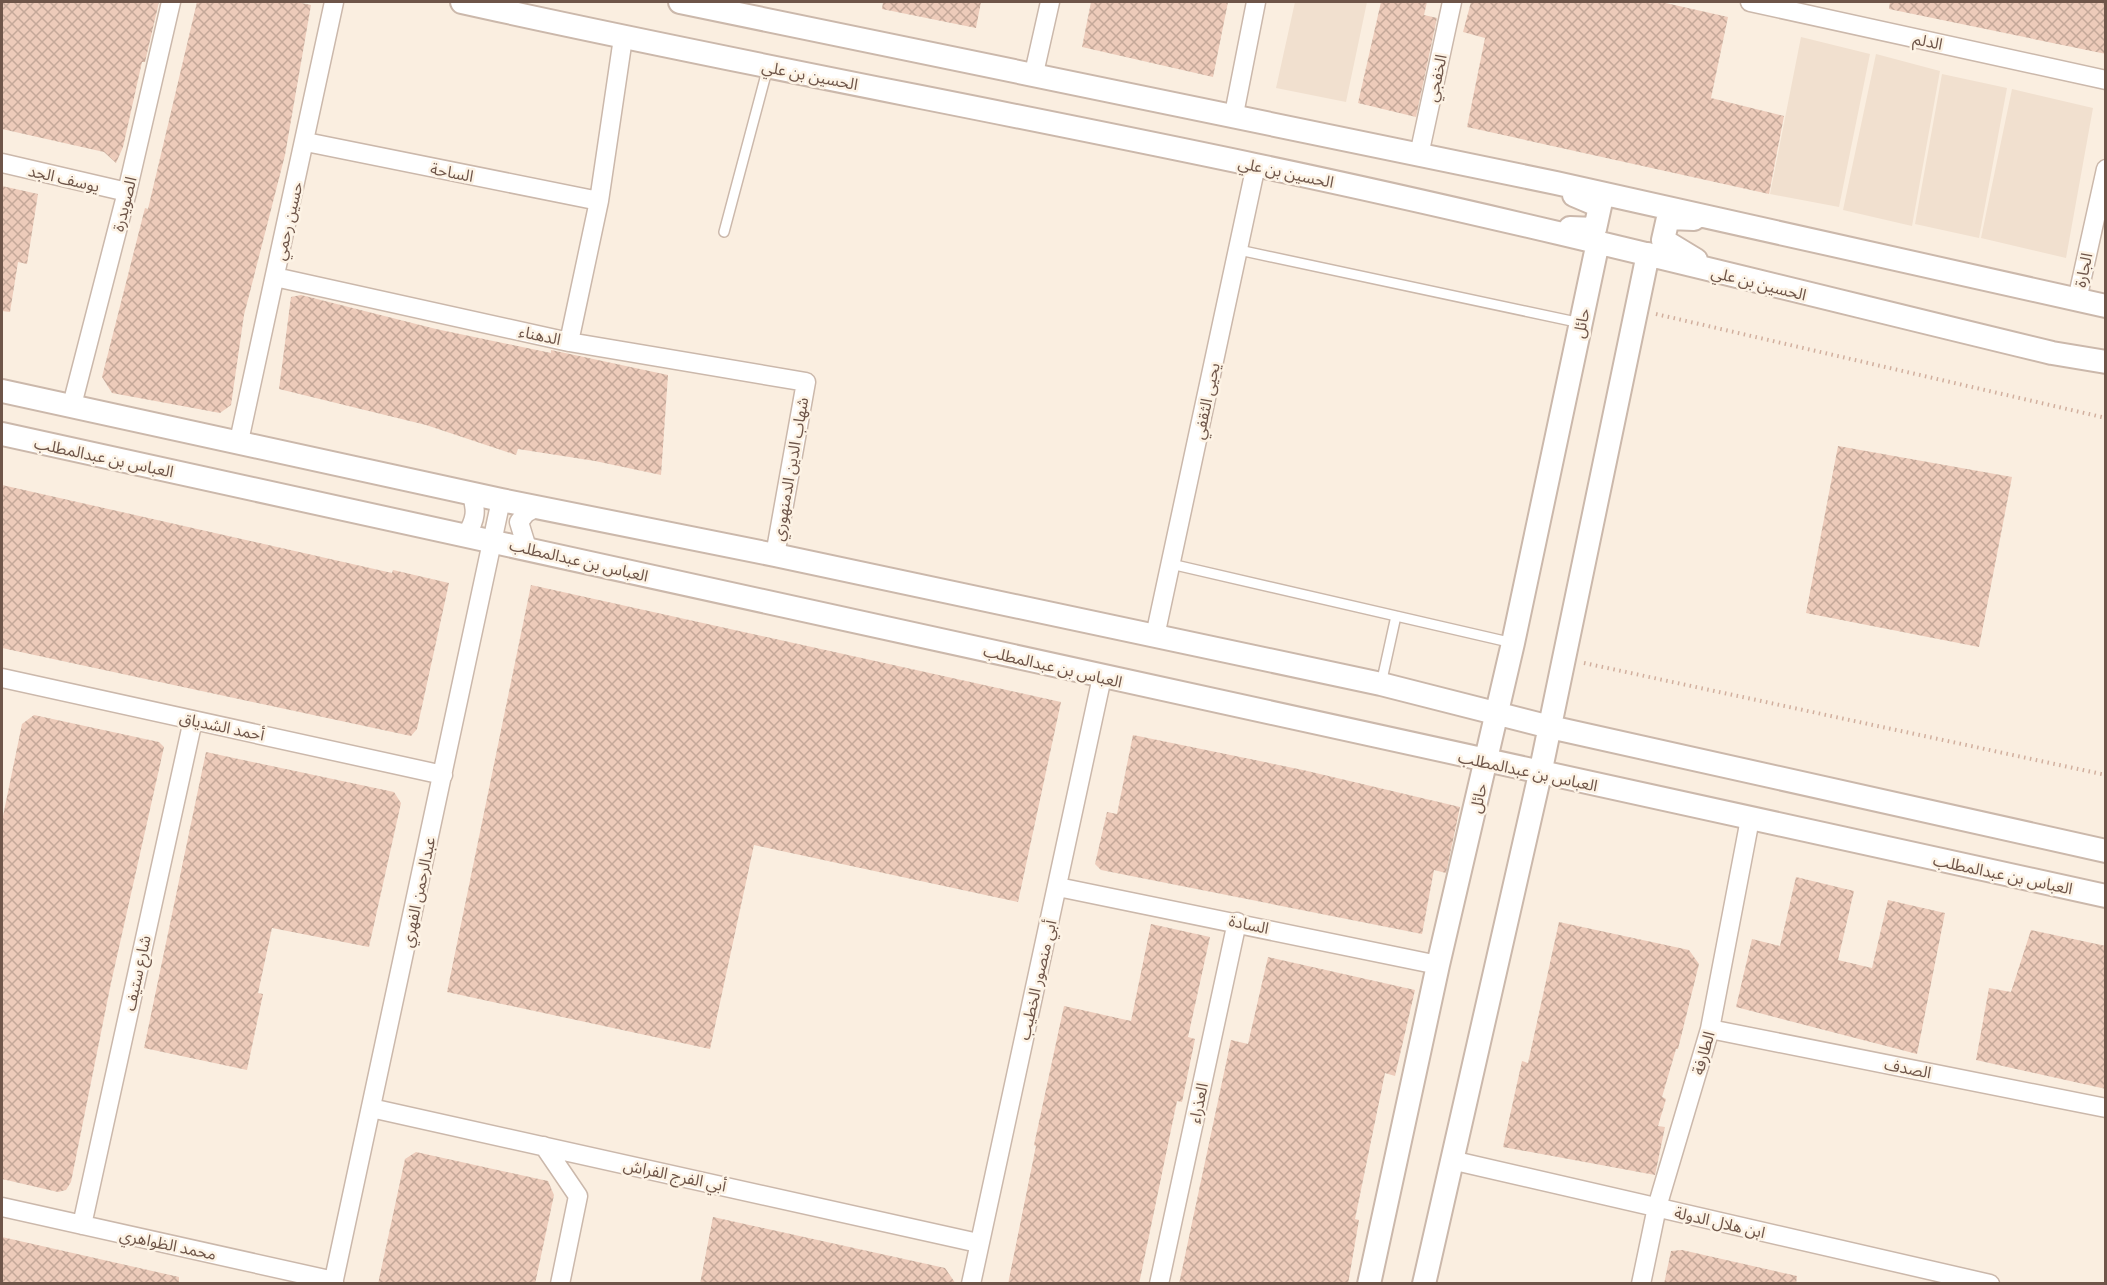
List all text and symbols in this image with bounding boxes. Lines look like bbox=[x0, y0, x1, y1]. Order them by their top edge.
street label: الدلم bbox=[1911, 29, 1944, 57]
street label: الخفجي bbox=[1422, 53, 1453, 104]
street label: الحسين بن علي bbox=[760, 57, 860, 97]
street label: الحسين بن علي bbox=[1236, 153, 1335, 195]
street label: الساحة bbox=[429, 159, 475, 185]
street label: يوسف الجد bbox=[26, 161, 101, 196]
street label: الصويدرة bbox=[109, 175, 140, 233]
street label: حسين رحمي bbox=[270, 180, 309, 263]
street label: الجارة bbox=[2071, 251, 2096, 289]
street label: الحسين بن علي bbox=[1709, 262, 1808, 307]
street label: حائل bbox=[1569, 306, 1594, 340]
street label: الدهناء bbox=[517, 322, 563, 348]
street label: يحيى الثقفي bbox=[1189, 361, 1227, 442]
street label: شهاب الدين الدمنهوري bbox=[768, 396, 815, 543]
street label: العباس بن عبدالمطلب bbox=[32, 433, 175, 482]
street label: العباس بن عبدالمطلب bbox=[508, 535, 650, 586]
street label: العباس بن عبدالمطلب bbox=[982, 641, 1124, 692]
street label: أحمد الشدياق bbox=[178, 708, 266, 745]
street label: العباس بن عبدالمطلب bbox=[1456, 747, 1599, 796]
street label: حائل bbox=[1466, 781, 1491, 815]
street label: عبدالرحمن الفهري bbox=[398, 835, 442, 950]
street label: العباس بن عبدالمطلب bbox=[1931, 850, 2074, 899]
street label: السادة bbox=[1227, 911, 1271, 937]
street label: أبي منصور الخطيب bbox=[1014, 918, 1063, 1043]
street label: شارع ستيف bbox=[120, 934, 158, 1013]
street label: الطارفة bbox=[1688, 1029, 1719, 1077]
street label: الصدف bbox=[1883, 1055, 1933, 1081]
street label: العذراء bbox=[1185, 1081, 1212, 1125]
street label: أبي الفرج الفراش bbox=[621, 1155, 728, 1199]
street label: ابن هلال الدولة bbox=[1672, 1203, 1767, 1243]
street label: محمد الظواهري bbox=[117, 1225, 218, 1267]

